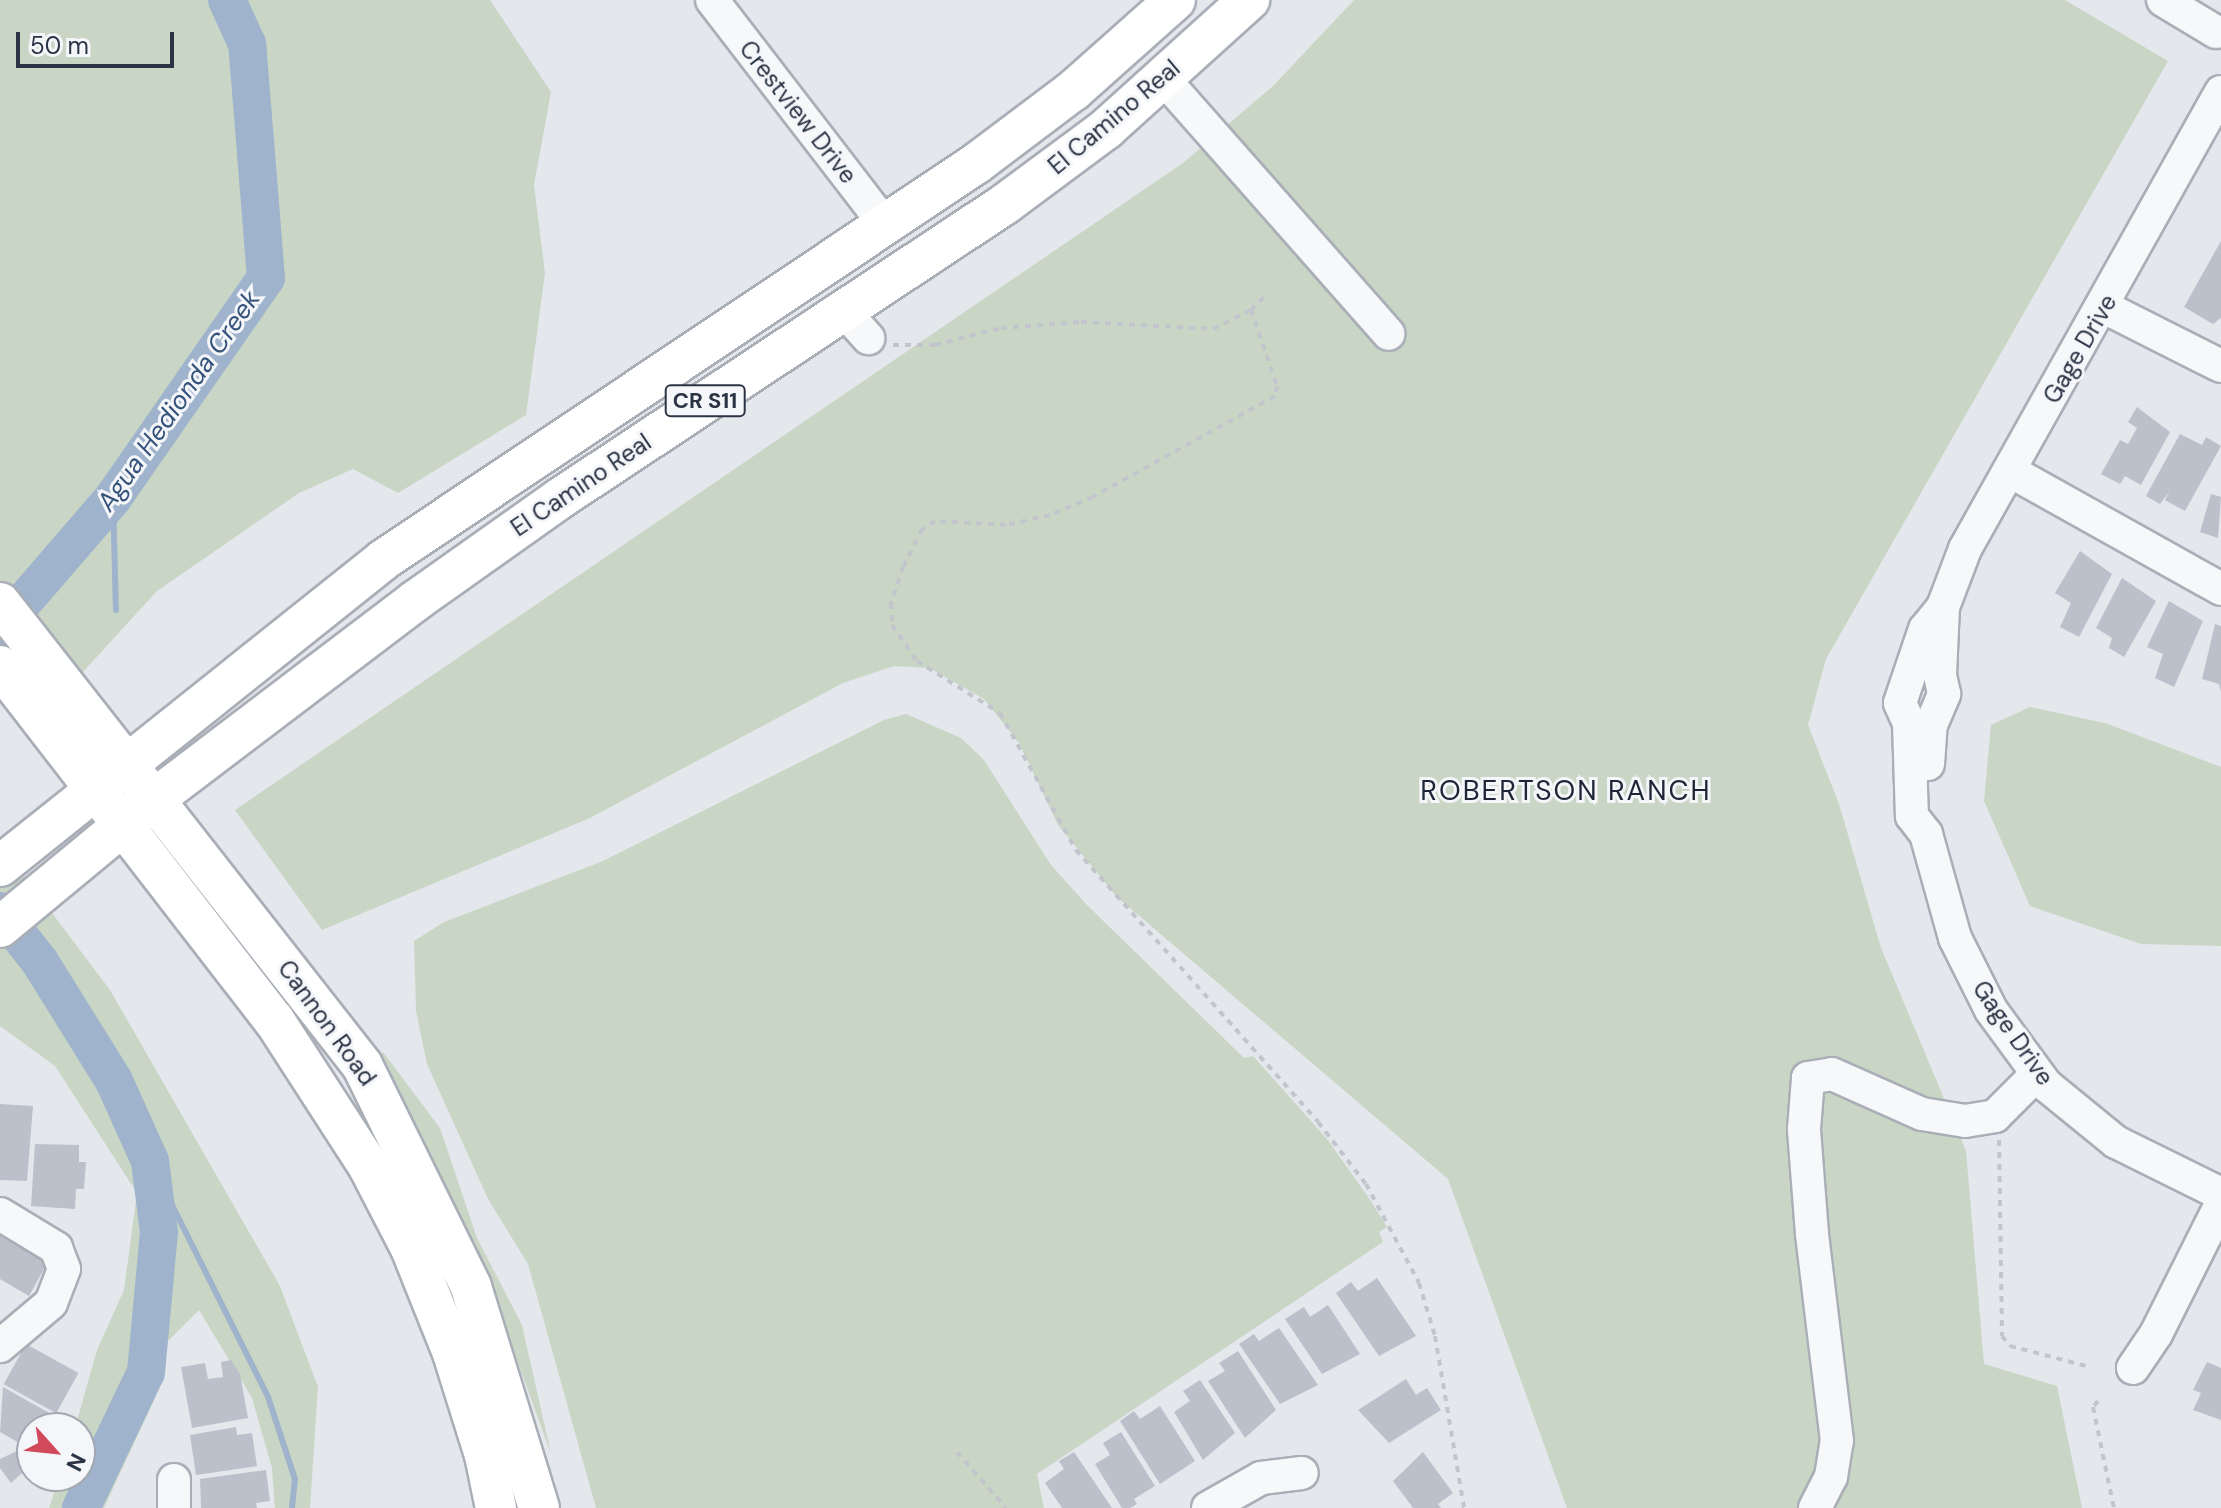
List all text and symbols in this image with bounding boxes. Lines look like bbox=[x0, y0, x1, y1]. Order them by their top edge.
scale bar bbox=[20, 16, 178, 66]
text: 50 m bbox=[30, 30, 89, 61]
street label: Crestview Drive bbox=[733, 35, 863, 189]
street label: El Camino Real bbox=[1042, 54, 1186, 180]
water label: Agua Hedionda Creek bbox=[91, 285, 267, 517]
street label: Gage Drive bbox=[2037, 289, 2123, 409]
road number: CR S11 bbox=[663, 383, 747, 419]
street label: El Camino Real bbox=[506, 428, 656, 542]
district label: ROBERTSON RANCH bbox=[1420, 774, 1712, 808]
street label: Cannon Road bbox=[272, 955, 382, 1091]
street label: Gage Drive bbox=[1967, 975, 2059, 1091]
north arrow bbox=[16, 1412, 96, 1492]
text: N bbox=[59, 1448, 93, 1476]

